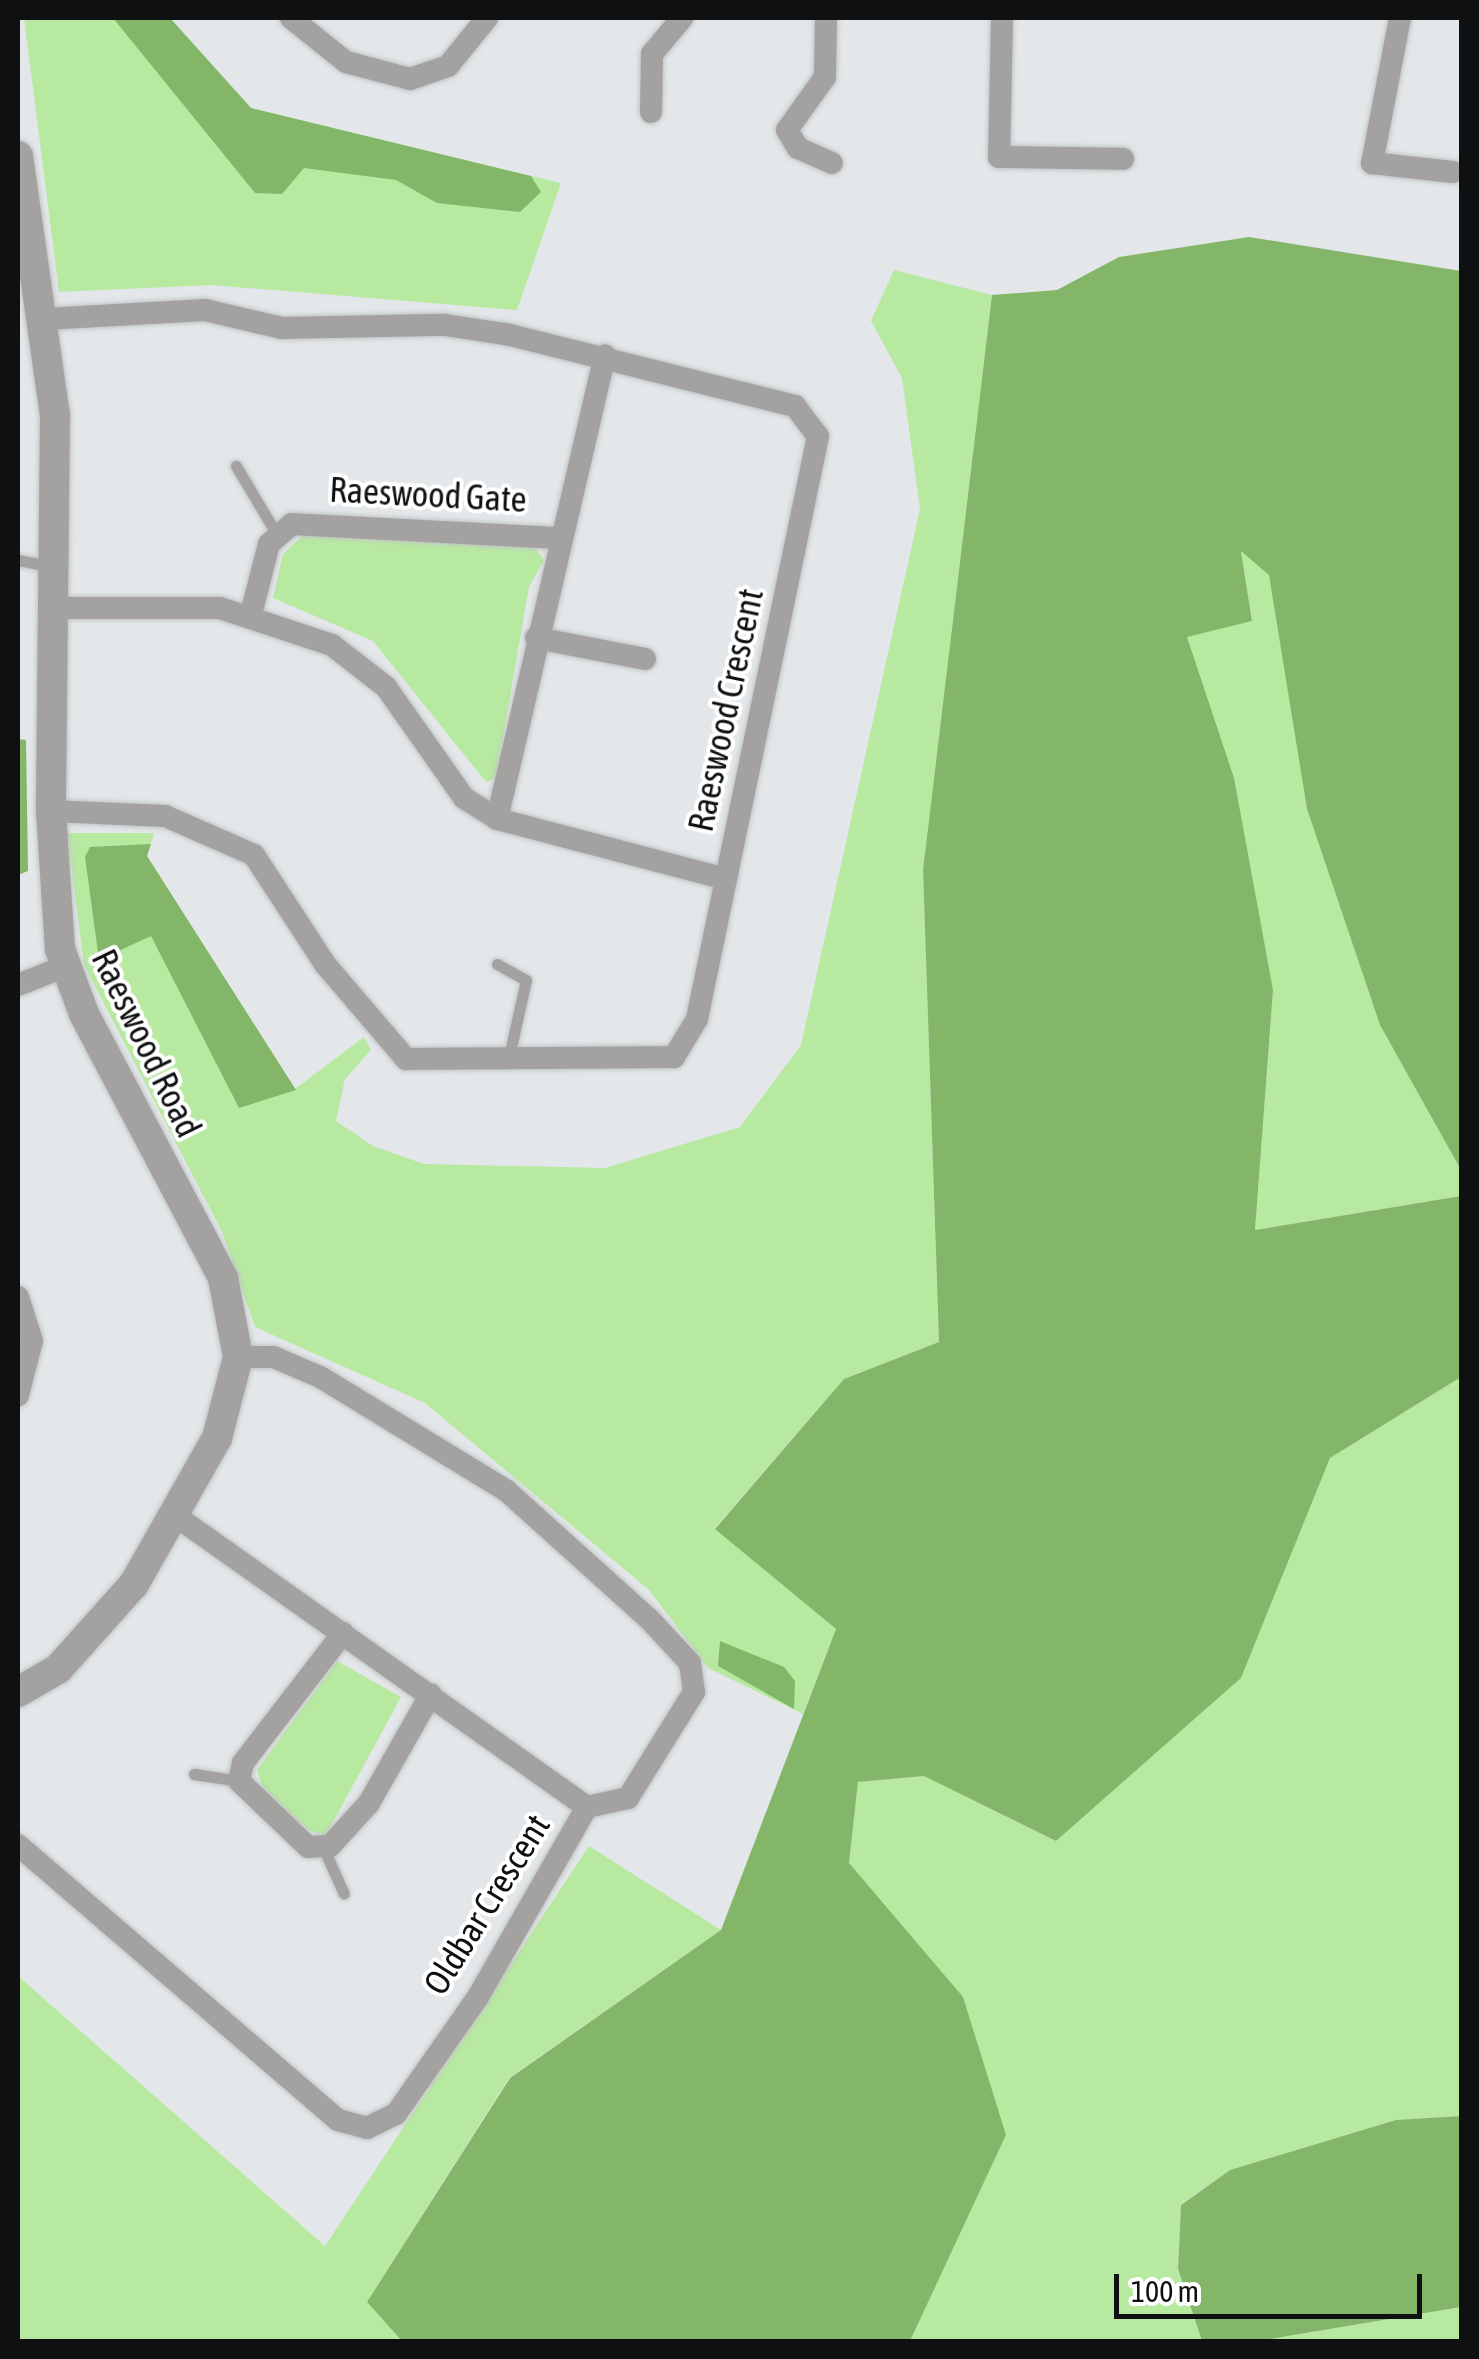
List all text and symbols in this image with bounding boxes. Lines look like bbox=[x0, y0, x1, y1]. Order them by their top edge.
street label: Raeswood Gate bbox=[328, 468, 528, 520]
street label: Raeswood Crescent bbox=[679, 585, 771, 835]
street label: Raeswood Road bbox=[83, 942, 211, 1144]
street label: Oldbar Crescent bbox=[414, 1806, 558, 2002]
scale bar bbox=[1119, 2254, 1426, 2316]
text: 100 m bbox=[1131, 2274, 1199, 2308]

